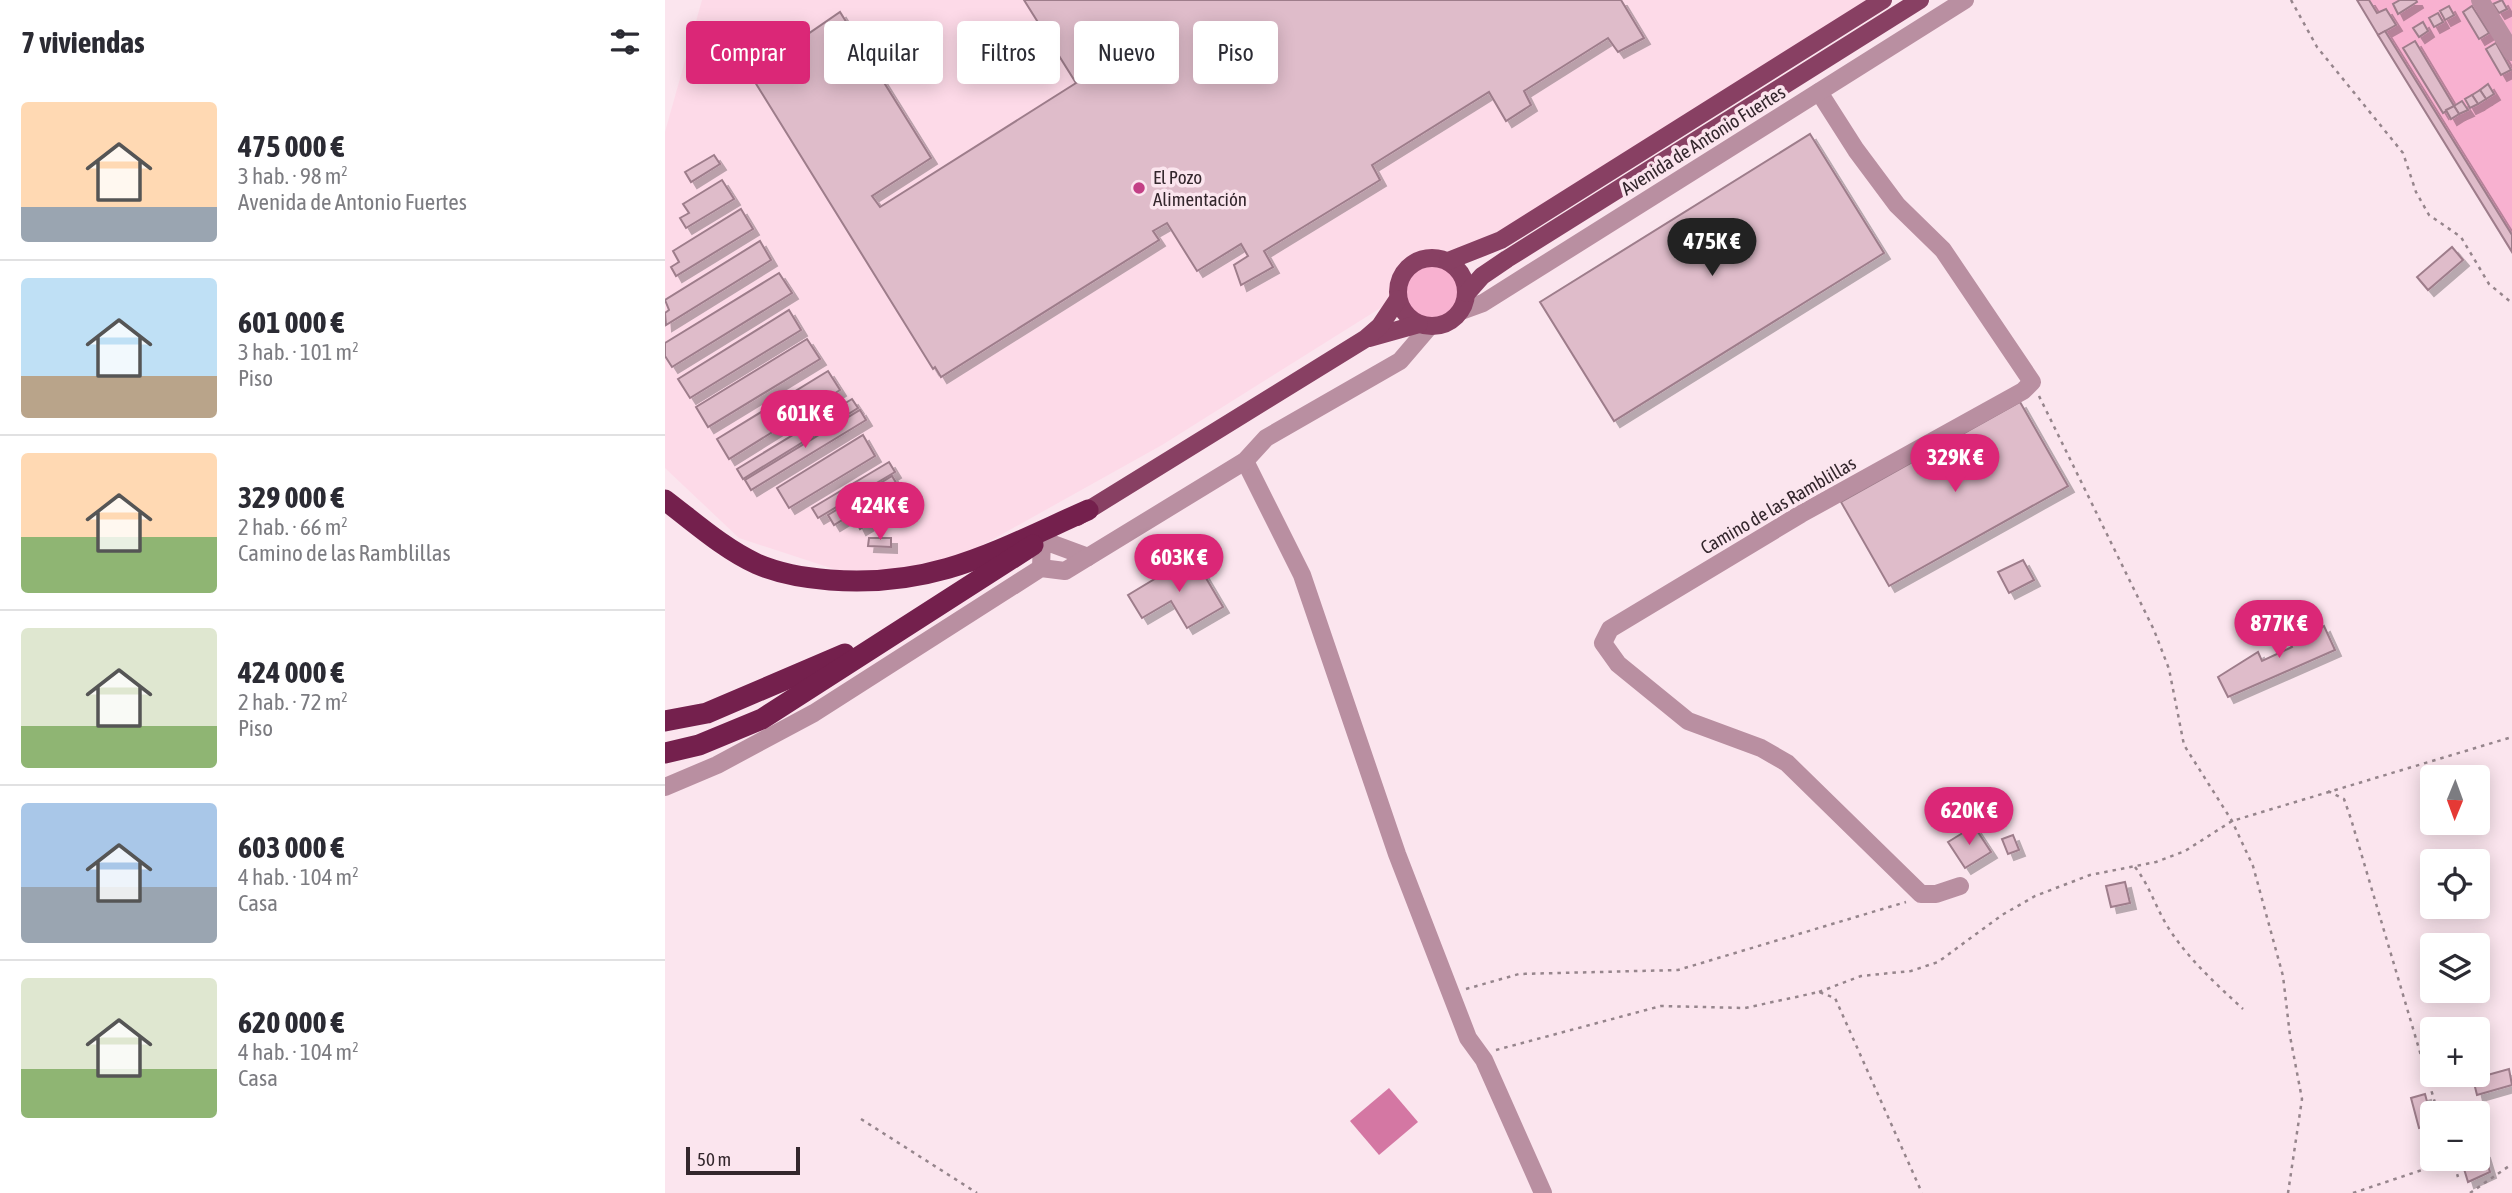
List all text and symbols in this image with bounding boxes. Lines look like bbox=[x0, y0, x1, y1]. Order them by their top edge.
chip: Comprar bbox=[686, 21, 810, 84]
chip: Alquilar bbox=[824, 21, 943, 84]
chip: Filtros bbox=[957, 21, 1060, 84]
chip: Nuevo bbox=[1074, 21, 1179, 84]
chip: Piso bbox=[1193, 21, 1278, 84]
icon: filters bbox=[606, 23, 644, 61]
text: 7 viviendas bbox=[21, 25, 145, 59]
street label: Avenida de Antonio Fuertes bbox=[1617, 80, 1789, 199]
text: 475 000 € bbox=[238, 129, 344, 163]
icon: home bbox=[77, 130, 161, 214]
text: 3 hab. · 98 m² bbox=[238, 163, 348, 189]
place label: El Pozo Alimentación bbox=[1153, 166, 1247, 210]
marker: El Pozo Alimentación bbox=[1131, 180, 1147, 196]
text: Avenida de Antonio Fuertes bbox=[238, 189, 467, 215]
pin: 475K € bbox=[1655, 218, 1769, 278]
text: 475K € bbox=[1683, 228, 1741, 254]
text: 601 000 € bbox=[238, 305, 344, 339]
icon: home bbox=[77, 306, 161, 390]
text: 3 hab. · 101 m² bbox=[238, 339, 359, 365]
text: Piso bbox=[238, 365, 273, 391]
pin: 601K € bbox=[748, 391, 862, 450]
text: 601K € bbox=[776, 400, 834, 426]
pin: 329K € bbox=[1898, 434, 2012, 494]
text: 329K € bbox=[1926, 444, 1984, 470]
street label: Camino de las Ramblillas bbox=[1696, 451, 1860, 558]
text: 329 000 € bbox=[238, 480, 344, 514]
icon: home bbox=[77, 481, 161, 565]
pin: 424K € bbox=[823, 482, 937, 542]
text: 424K € bbox=[851, 492, 909, 518]
text: 2 hab. · 66 m² bbox=[238, 514, 348, 540]
pin: 603K € bbox=[1122, 534, 1236, 594]
text: Camino de las Ramblillas bbox=[238, 540, 451, 566]
text: 603K € bbox=[1150, 544, 1208, 570]
pin: 877K € bbox=[2222, 600, 2336, 660]
text: 877K € bbox=[2250, 610, 2308, 636]
text: 424 000 € bbox=[238, 655, 344, 689]
icon: home bbox=[77, 656, 161, 740]
text: 2 hab. · 72 m² bbox=[238, 689, 348, 715]
text: Piso bbox=[238, 715, 273, 741]
north arrow bbox=[2420, 765, 2490, 835]
map controls bbox=[2420, 765, 2490, 1171]
pin: 620K € bbox=[1912, 788, 2026, 847]
text: 620K € bbox=[1940, 797, 1998, 823]
text: 603 000 € bbox=[238, 830, 344, 864]
icon: home bbox=[77, 831, 161, 915]
button: locate bbox=[2420, 849, 2490, 919]
text: 4 hab. · 104 m² bbox=[238, 864, 359, 890]
text: Casa bbox=[238, 890, 278, 916]
button: layers bbox=[2420, 933, 2490, 1003]
text: 620 000 € bbox=[238, 1005, 344, 1039]
icon: home bbox=[77, 1006, 161, 1090]
button: + bbox=[2420, 1017, 2490, 1087]
text: 4 hab. · 104 m² bbox=[238, 1039, 359, 1065]
text: Casa bbox=[238, 1065, 278, 1091]
button: − bbox=[2420, 1101, 2490, 1171]
scale bar bbox=[686, 1144, 800, 1176]
text: 50 m bbox=[697, 1148, 731, 1170]

